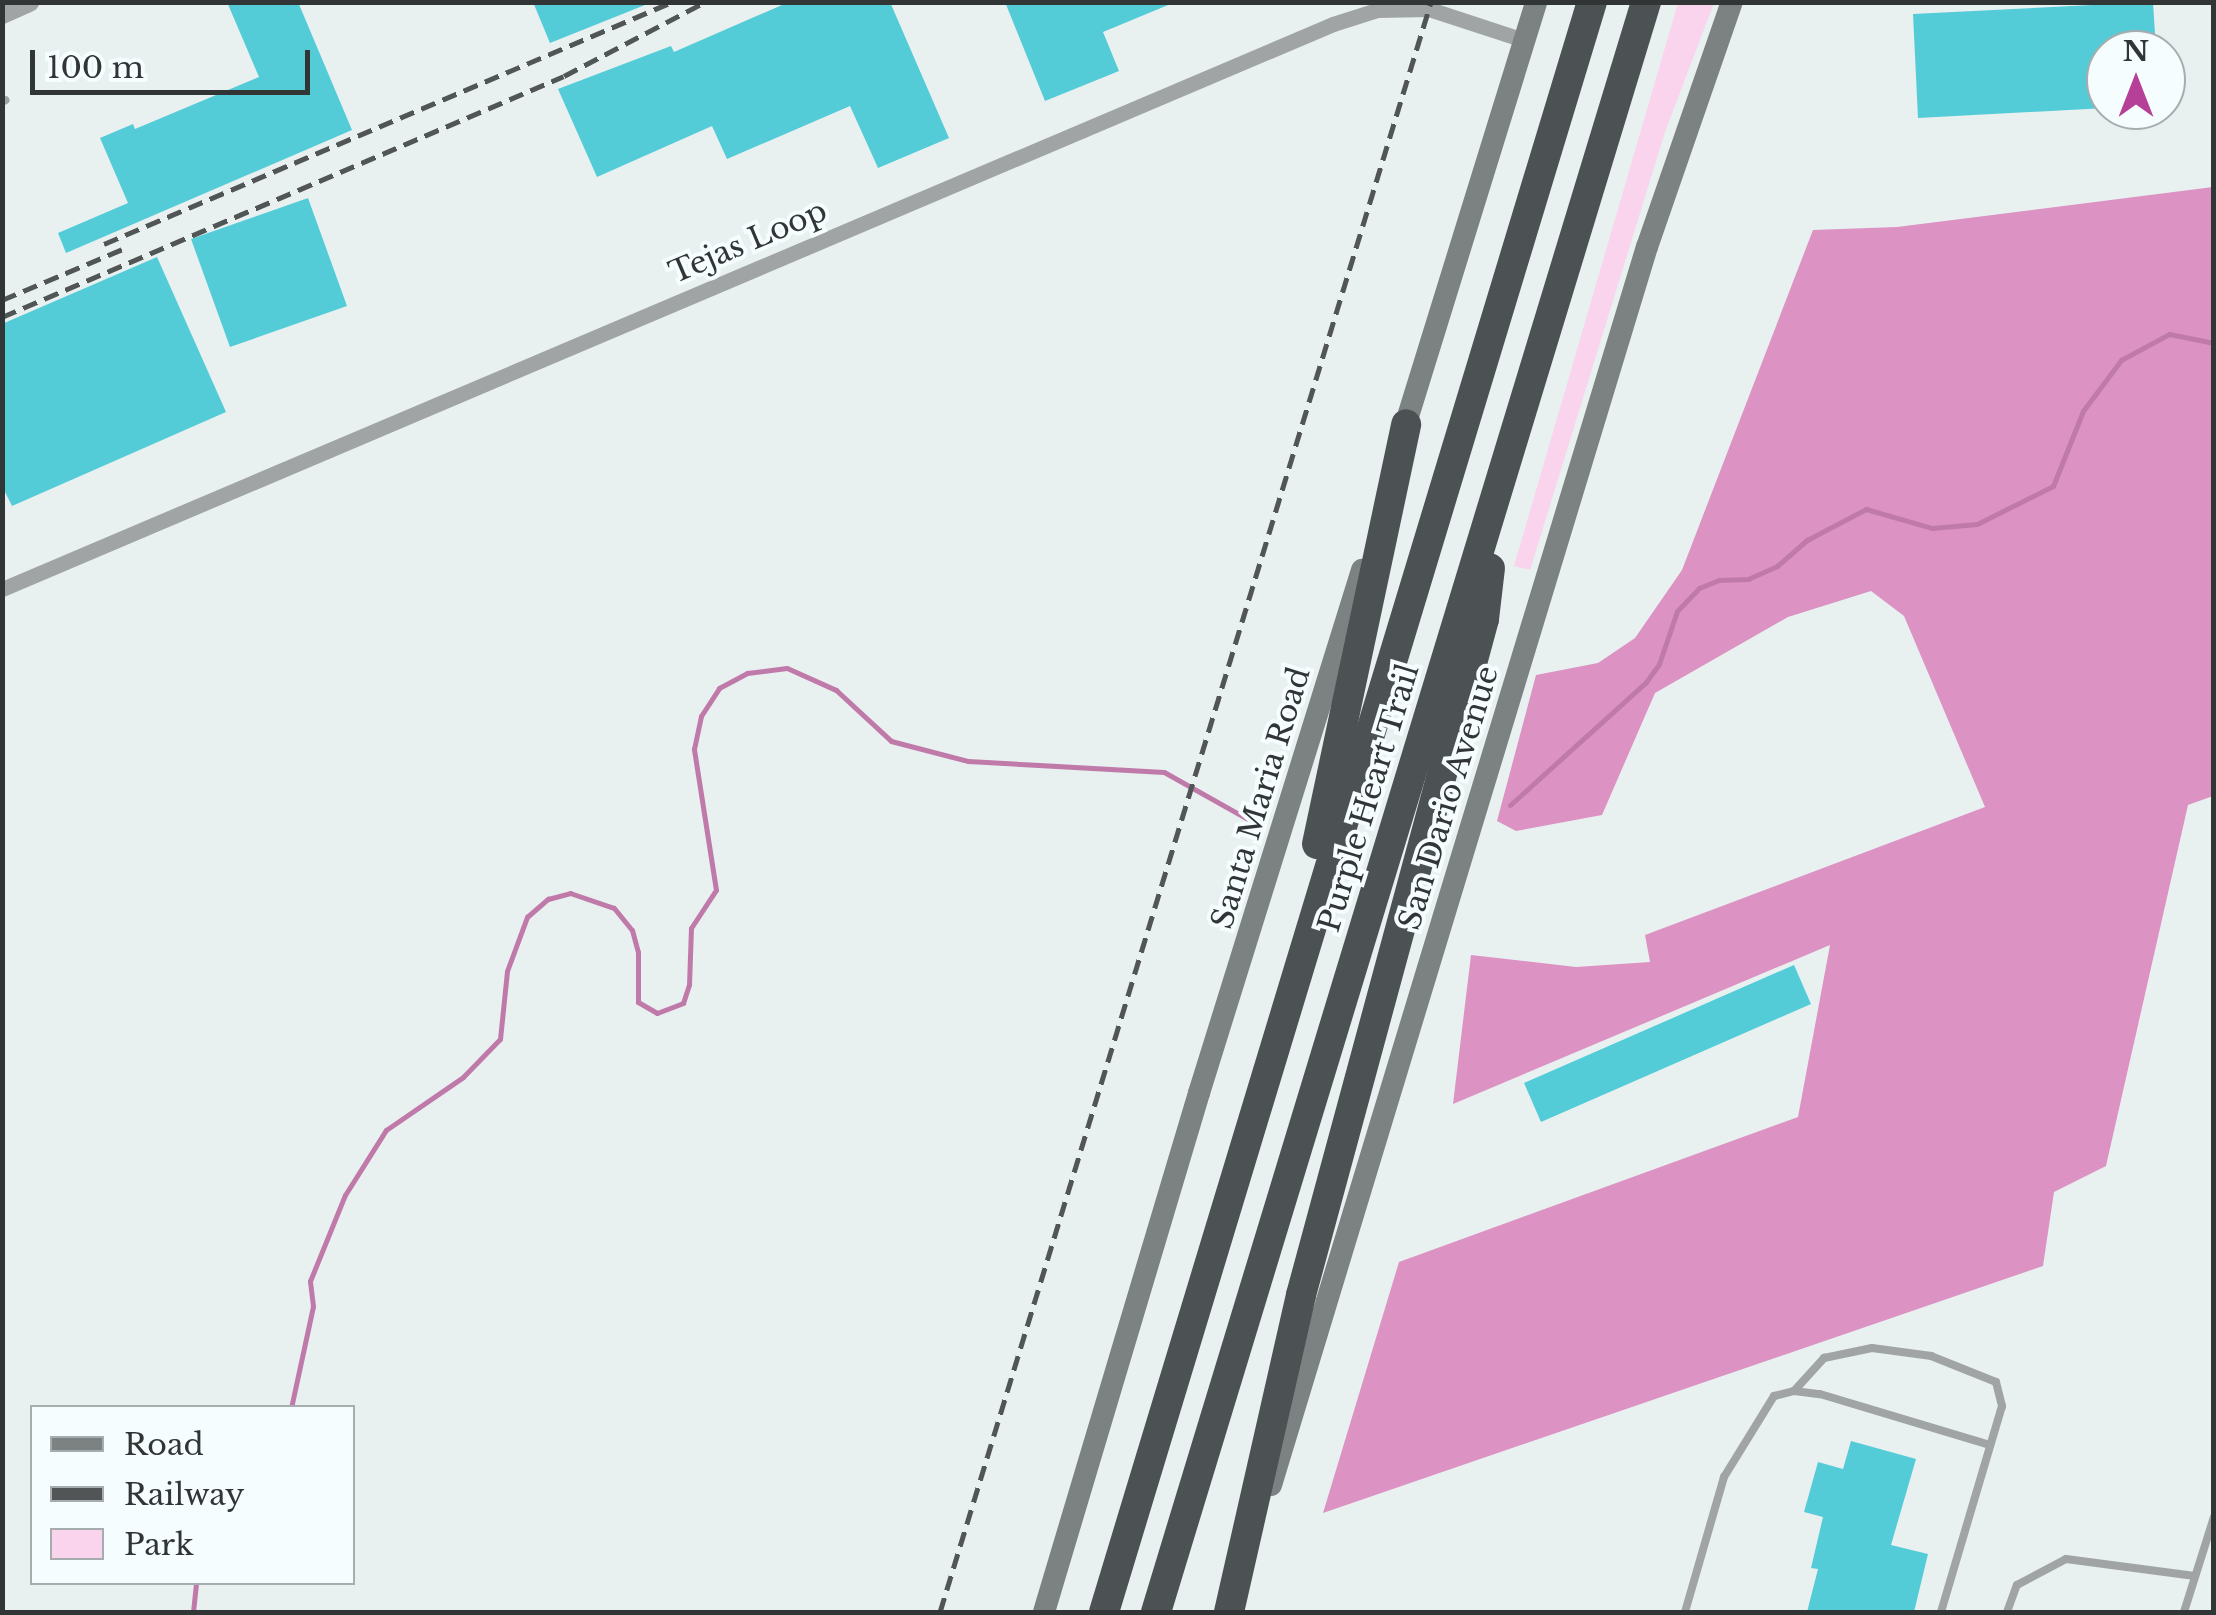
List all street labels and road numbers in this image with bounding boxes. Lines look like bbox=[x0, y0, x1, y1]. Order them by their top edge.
street label: Tejas Loop bbox=[664, 193, 832, 291]
street label: Purple Heart Trail bbox=[1311, 659, 1427, 937]
street label: San Dario Avenue bbox=[1392, 661, 1506, 935]
street label: Santa Maria Road bbox=[1204, 663, 1318, 933]

